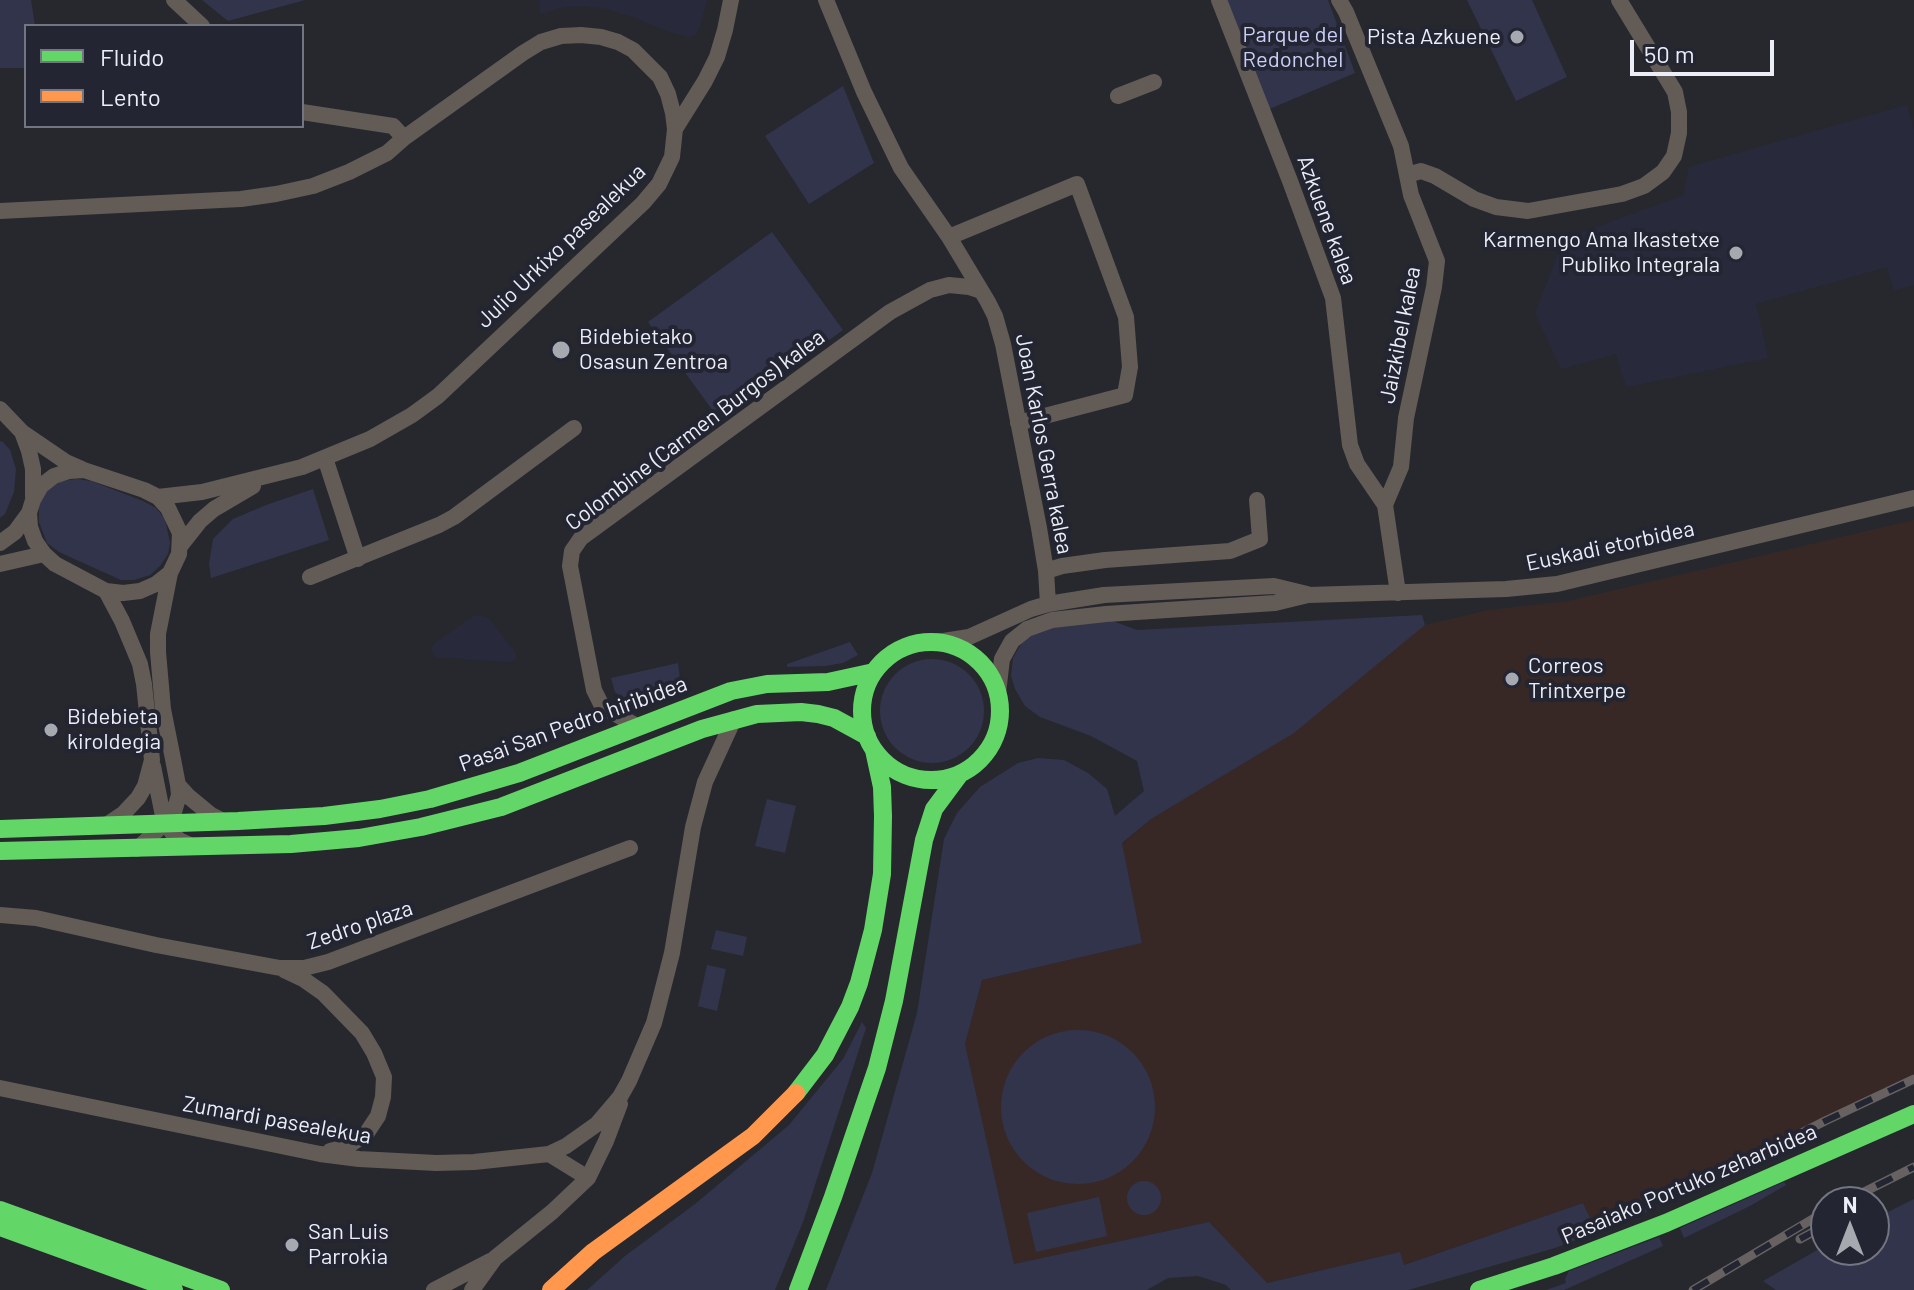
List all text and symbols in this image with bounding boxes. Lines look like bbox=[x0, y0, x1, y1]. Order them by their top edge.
park label: Parque del Redonchel bbox=[1243, 22, 1343, 74]
legend bbox=[24, 24, 304, 128]
place label: Pista Azkuene bbox=[1367, 24, 1501, 50]
scale bar bbox=[1634, 24, 1778, 74]
marker: Pista Azkuene bbox=[1508, 28, 1526, 46]
text: 50 m bbox=[1644, 39, 1695, 68]
text: Fluido bbox=[100, 42, 164, 71]
text: Lento bbox=[100, 82, 161, 111]
street label: Azkuene kalea bbox=[1291, 152, 1363, 288]
street label: Julio Urkixo pasealekua bbox=[471, 159, 651, 333]
place label: Karmengo Ama Ikastetxe Publiko Integrala bbox=[1483, 227, 1720, 278]
marker: Karmengo Ama Ikastetxe Publiko Integrala bbox=[1727, 244, 1745, 262]
street label: Jaizkibel kalea bbox=[1374, 264, 1426, 406]
street label: Colombine (Carmen Burgos) kalea bbox=[560, 324, 830, 536]
place label: Bidebietako Osasun Zentroa bbox=[579, 324, 728, 376]
street label: Joan Karlos Gerra kalea bbox=[1010, 332, 1078, 556]
marker: Bidebietako Osasun Zentroa bbox=[550, 339, 572, 361]
street label: Euskadi etorbidea bbox=[1523, 515, 1697, 577]
place label: Correos Trintxerpe bbox=[1528, 653, 1626, 704]
street label: Pasai San Pedro hiribidea bbox=[455, 670, 691, 778]
marker: Correos Trintxerpe bbox=[1503, 670, 1521, 688]
place label: Bidebieta kiroldegia bbox=[67, 704, 161, 756]
marker: Bidebieta kiroldegia bbox=[42, 721, 60, 739]
street label: Zedro plaza bbox=[304, 895, 416, 955]
street label: Zumardi pasealekua bbox=[181, 1090, 373, 1150]
street label: Pasaiako Portuko zeharbidea bbox=[1557, 1118, 1821, 1250]
north arrow bbox=[1810, 1186, 1890, 1266]
text: N bbox=[1843, 1191, 1857, 1217]
place label: San Luis Parrokia bbox=[308, 1219, 389, 1270]
marker: San Luis Parrokia bbox=[283, 1236, 301, 1254]

